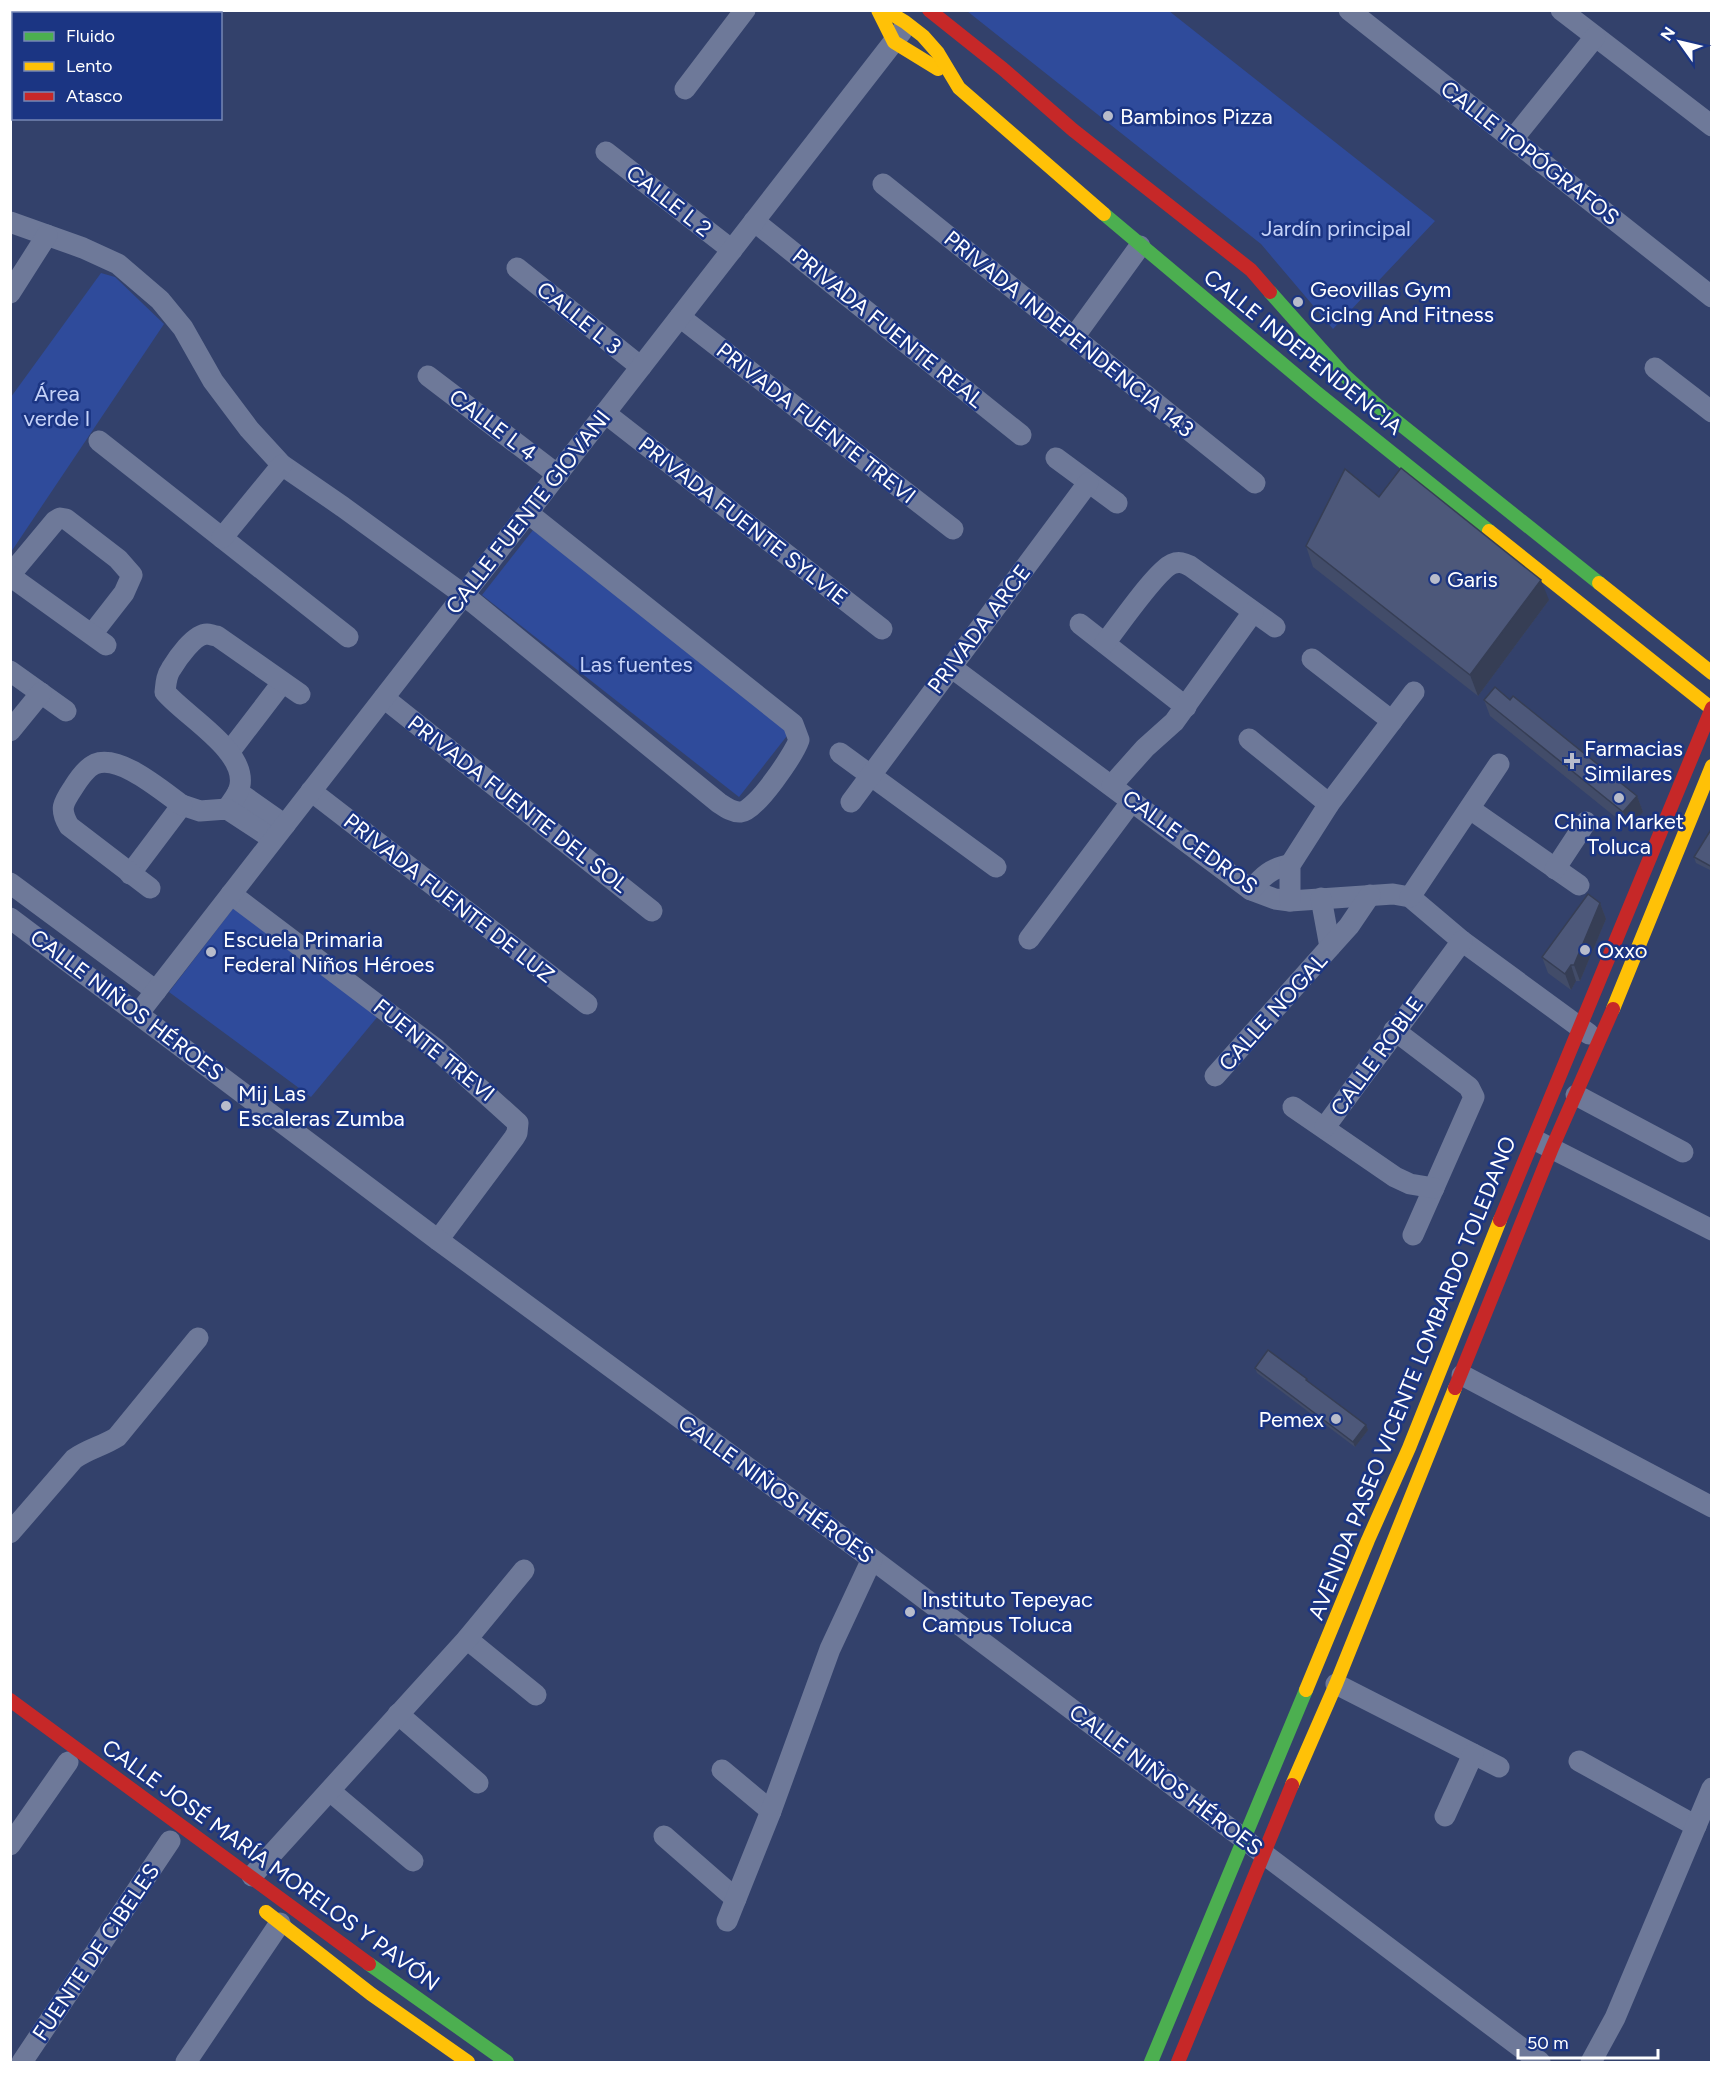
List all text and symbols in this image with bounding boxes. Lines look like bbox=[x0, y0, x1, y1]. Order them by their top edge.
legend bbox=[12, 12, 222, 120]
north arrow bbox=[1650, 12, 1710, 72]
text: N bbox=[1657, 23, 1679, 44]
text: Fluido bbox=[66, 25, 115, 47]
text: Lento bbox=[66, 55, 112, 77]
street label: CALLE TOPÓGRAFOS bbox=[1435, 75, 1625, 231]
text: Atasco bbox=[66, 85, 123, 107]
place label: Bambinos Pizza bbox=[1120, 103, 1273, 130]
marker: Bambinos Pizza bbox=[1101, 109, 1115, 123]
street label: CALLE L 2 bbox=[621, 159, 717, 243]
park label: Jardín principal bbox=[1261, 215, 1411, 242]
street label: PRIVADA INDEPENDENCIA 143 bbox=[939, 225, 1199, 443]
street label: PRIVADA FUENTE REAL bbox=[787, 242, 990, 414]
street label: CALLE INDEPENDENCIA bbox=[1198, 263, 1408, 441]
street label: CALLE L 3 bbox=[531, 276, 627, 360]
place label: Geovillas Gym Ciclng And Fitness bbox=[1310, 276, 1494, 328]
marker: Geovillas Gym Ciclng And Fitness bbox=[1291, 295, 1305, 309]
street label: PRIVADA FUENTE TREVI bbox=[711, 337, 921, 509]
park label: Área verde I bbox=[24, 380, 90, 432]
street label: CALLE L 4 bbox=[444, 383, 542, 467]
street label: CALLE FUENTE GIOVANI bbox=[440, 405, 616, 619]
street label: PRIVADA FUENTE SYLVIE bbox=[633, 431, 853, 611]
street label: PRIVADA ARCE bbox=[922, 559, 1036, 699]
place label: Garis bbox=[1447, 566, 1498, 593]
marker: Garis bbox=[1428, 572, 1442, 586]
park label: Las fuentes bbox=[579, 651, 693, 678]
street label: PRIVADA FUENTE DEL SOL bbox=[402, 710, 634, 899]
place label: Farmacias Similares bbox=[1584, 735, 1683, 787]
marker: Farmacias Similares bbox=[1565, 754, 1579, 768]
street label: CALLE CEDROS bbox=[1117, 784, 1263, 900]
marker: China Market Toluca bbox=[1612, 791, 1626, 805]
street label: PRIVADA FUENTE DE LUZ bbox=[338, 807, 560, 989]
place label: China Market Toluca bbox=[1554, 808, 1684, 860]
street label: CALLE NIÑOS HÉROES bbox=[25, 923, 229, 1087]
place label: Escuela Primaria Federal Niños Héroes bbox=[223, 926, 435, 978]
place label: Oxxo bbox=[1597, 937, 1648, 964]
marker: Oxxo bbox=[1578, 943, 1592, 957]
marker: Escuela Primaria Federal Niños Héroes bbox=[204, 945, 218, 959]
street label: CALLE NOGAL bbox=[1213, 947, 1333, 1076]
street label: CALLE ROBLE bbox=[1325, 991, 1429, 1121]
street label: FUENTE TREVI bbox=[368, 993, 500, 1107]
place label: Mij Las Escaleras Zumba bbox=[238, 1080, 405, 1132]
marker: Mij Las Escaleras Zumba bbox=[219, 1099, 233, 1113]
street label: AVENIDA PASEO VICENTE LOMBARDO TOLEDANO bbox=[1302, 1132, 1522, 1624]
place label: Pemex bbox=[1258, 1406, 1325, 1433]
street label: CALLE NIÑOS HÉROES bbox=[673, 1409, 879, 1569]
marker: Pemex bbox=[1329, 1412, 1343, 1426]
place label: Instituto Tepeyac Campus Toluca bbox=[922, 1586, 1093, 1638]
marker: Instituto Tepeyac Campus Toluca bbox=[903, 1605, 917, 1619]
street label: CALLE NIÑOS HÉROES bbox=[1064, 1698, 1268, 1862]
street label: CALLE JOSÉ MARÍA MORELOS Y PAVÓN bbox=[97, 1733, 445, 1997]
street label: FUENTE DE CIBELES bbox=[27, 1858, 165, 2046]
scale bar bbox=[1518, 2022, 1658, 2060]
text: 50 m bbox=[1527, 2032, 1569, 2054]

